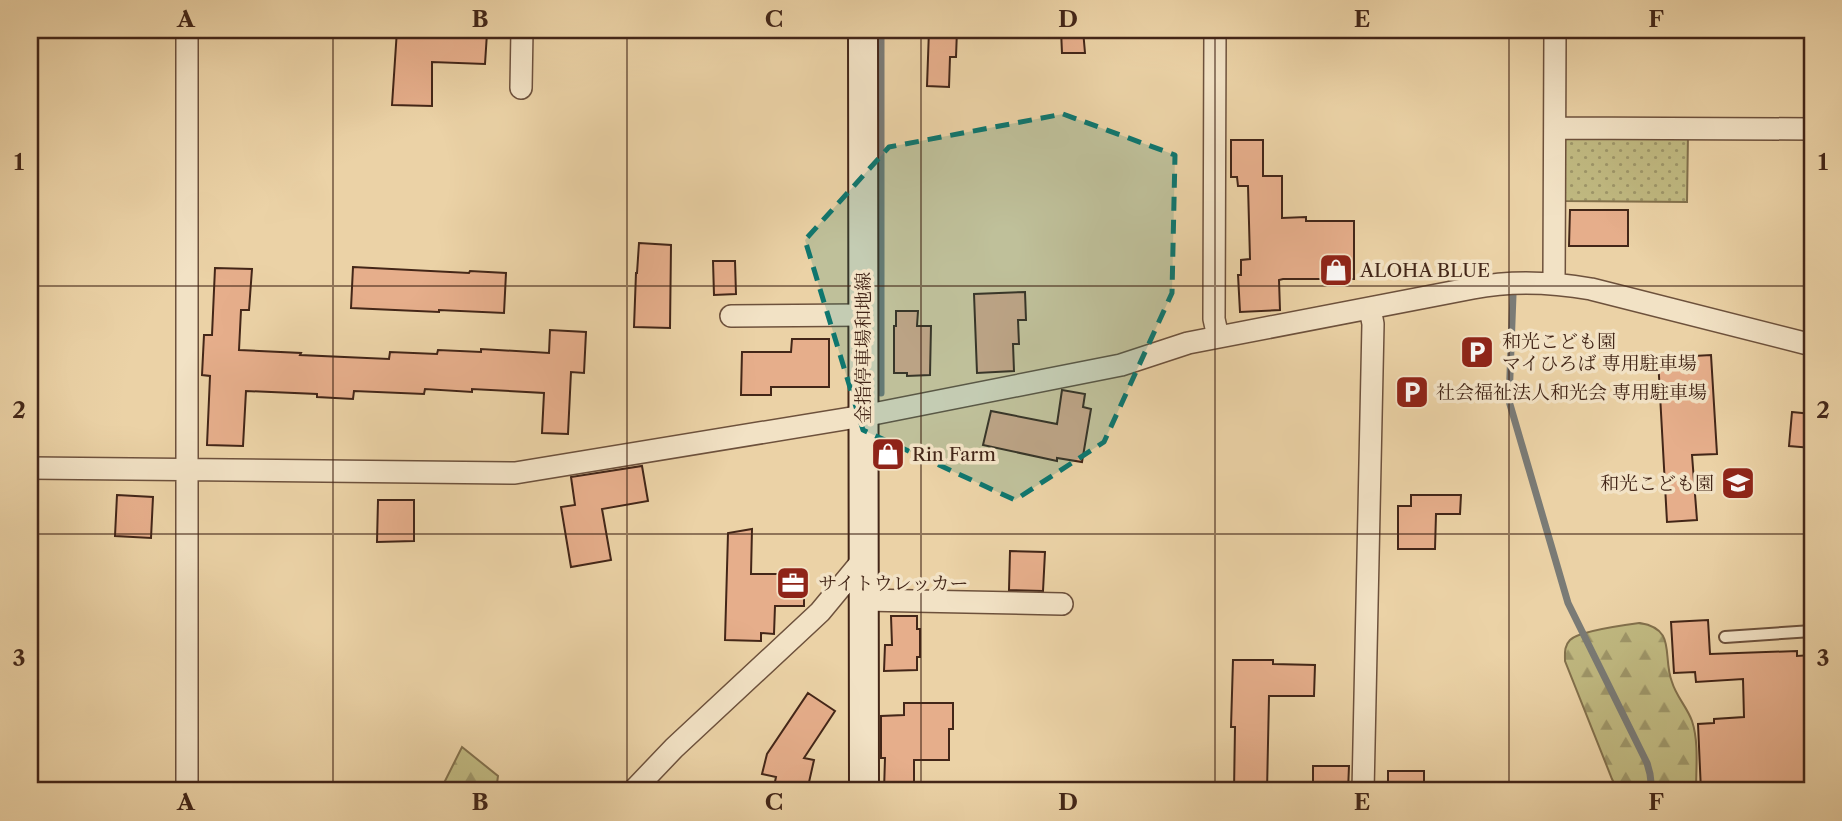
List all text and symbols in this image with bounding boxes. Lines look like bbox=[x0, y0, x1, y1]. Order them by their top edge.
text: A bbox=[176, 5, 196, 33]
text: B bbox=[471, 5, 489, 33]
text: C bbox=[765, 5, 783, 33]
text: D bbox=[1058, 5, 1078, 33]
text: E bbox=[1354, 5, 1370, 33]
text: F bbox=[1648, 5, 1664, 33]
text: 1 bbox=[14, 148, 25, 176]
text: 1 bbox=[1818, 148, 1829, 176]
shop icon: ALOHA BLUE bbox=[1317, 251, 1355, 289]
place label: ALOHA BLUE bbox=[1359, 259, 1490, 282]
street label: 金指停車場和地線 bbox=[852, 272, 875, 424]
place label: 和光こども園 マイひろば 専用駐車場 bbox=[1502, 330, 1697, 375]
parking icon: 和光こども園 マイひろば 専用駐車場 bbox=[1458, 333, 1496, 371]
parking icon: 社会福祉法人和光会 専用駐車場 bbox=[1393, 373, 1431, 411]
place label: 社会福祉法人和光会 専用駐車場 bbox=[1436, 381, 1707, 404]
text: 2 bbox=[12, 396, 26, 424]
text: 2 bbox=[1816, 396, 1830, 424]
shop icon: Rin Farm bbox=[869, 435, 907, 473]
place label: Rin Farm bbox=[912, 443, 996, 466]
school or university icon: 和光こども園 bbox=[1719, 464, 1757, 502]
place label: 和光こども園 bbox=[1600, 472, 1714, 495]
office icon: サイトウレッカー bbox=[774, 564, 812, 602]
place label: サイトウレッカー bbox=[818, 572, 968, 595]
text: 3 bbox=[13, 644, 26, 672]
text: 3 bbox=[1817, 644, 1830, 672]
text: A bbox=[176, 788, 196, 816]
text: B bbox=[471, 788, 489, 816]
text: C bbox=[765, 788, 783, 816]
text: D bbox=[1058, 788, 1078, 816]
text: E bbox=[1354, 788, 1370, 816]
text: F bbox=[1648, 788, 1664, 816]

